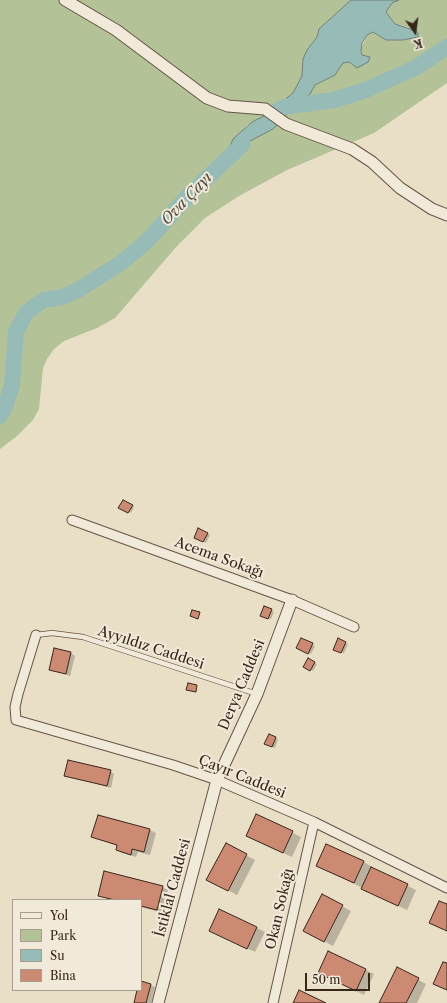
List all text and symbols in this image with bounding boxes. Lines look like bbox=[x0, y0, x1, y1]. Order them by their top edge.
north arrow bbox=[395, 12, 435, 52]
text: K bbox=[412, 36, 424, 51]
water label: Ova Çayı bbox=[158, 169, 216, 229]
street label: Acema Sokağı bbox=[172, 534, 266, 582]
street label: Ayyıldız Caddesi bbox=[96, 623, 206, 673]
street label: Derya Caddesi bbox=[215, 637, 269, 733]
street label: Çayır Caddesi bbox=[196, 752, 288, 802]
street label: İstiklal Caddesi bbox=[152, 837, 194, 939]
street label: Okan Sokağı bbox=[262, 867, 298, 951]
legend bbox=[12, 899, 142, 991]
text: Yol bbox=[50, 908, 68, 923]
text: Park bbox=[50, 928, 76, 943]
text: Su bbox=[50, 948, 65, 963]
scale bar bbox=[307, 965, 372, 991]
text: Bina bbox=[50, 968, 76, 983]
text: 50 m bbox=[312, 972, 341, 987]

